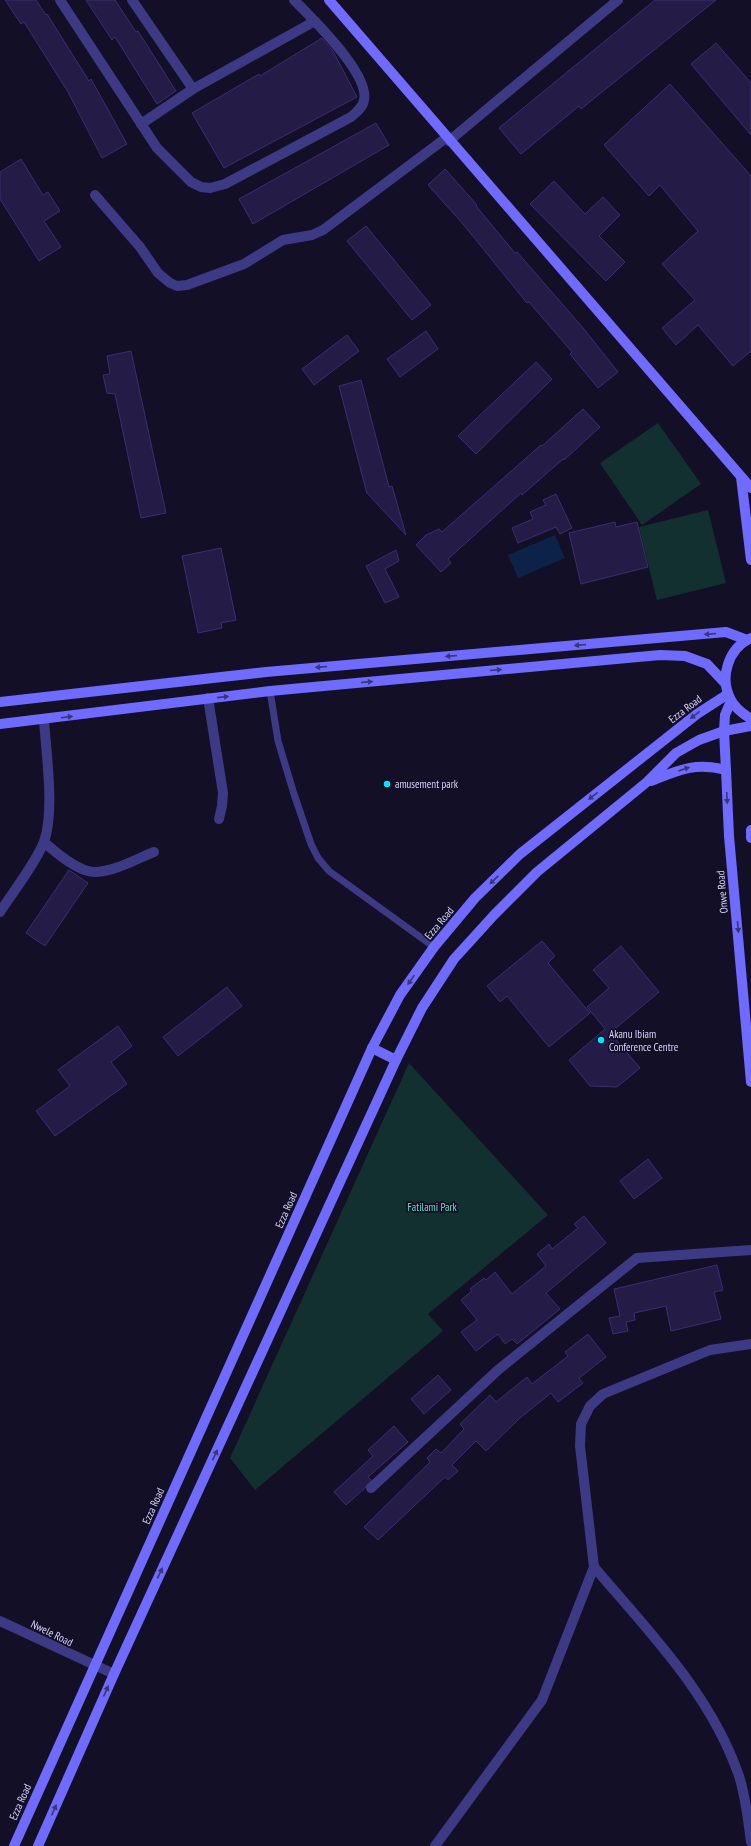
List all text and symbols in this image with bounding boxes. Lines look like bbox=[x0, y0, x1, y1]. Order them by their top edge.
one-way arrow bbox=[704, 630, 716, 637]
one-way arrow bbox=[574, 641, 586, 648]
one-way arrow bbox=[444, 653, 457, 660]
one-way arrow bbox=[315, 664, 327, 671]
one-way arrow bbox=[490, 667, 502, 674]
one-way arrow bbox=[361, 679, 373, 686]
street label: Ezza Road bbox=[666, 692, 705, 726]
one-way arrow bbox=[217, 693, 229, 700]
one-way arrow bbox=[690, 711, 701, 720]
one-way arrow bbox=[61, 713, 73, 720]
one-way arrow bbox=[678, 766, 690, 772]
place label: amusement park bbox=[395, 777, 459, 791]
marker: amusement park bbox=[382, 779, 392, 789]
one-way arrow bbox=[588, 792, 599, 800]
one-way arrow bbox=[724, 792, 731, 804]
street label: Onwe Road bbox=[713, 870, 731, 914]
one-way arrow bbox=[489, 875, 499, 885]
street label: Ezza Road bbox=[421, 904, 457, 942]
one-way arrow bbox=[734, 921, 741, 933]
one-way arrow bbox=[407, 974, 415, 985]
place label: Akanu Ibiam Conference Centre bbox=[609, 1027, 679, 1054]
marker: Akanu Ibiam Conference Centre bbox=[596, 1035, 606, 1045]
street label: Ezza Road bbox=[272, 1190, 300, 1230]
park label: Fatilami Park bbox=[407, 1200, 458, 1214]
one-way arrow bbox=[212, 1449, 218, 1461]
street label: Ezza Road bbox=[139, 1486, 167, 1526]
one-way arrow bbox=[157, 1568, 163, 1579]
street label: Nwele Road bbox=[29, 1617, 76, 1649]
one-way arrow bbox=[104, 1685, 110, 1697]
street label: Ezza Road bbox=[6, 1782, 34, 1822]
one-way arrow bbox=[51, 1805, 57, 1816]

